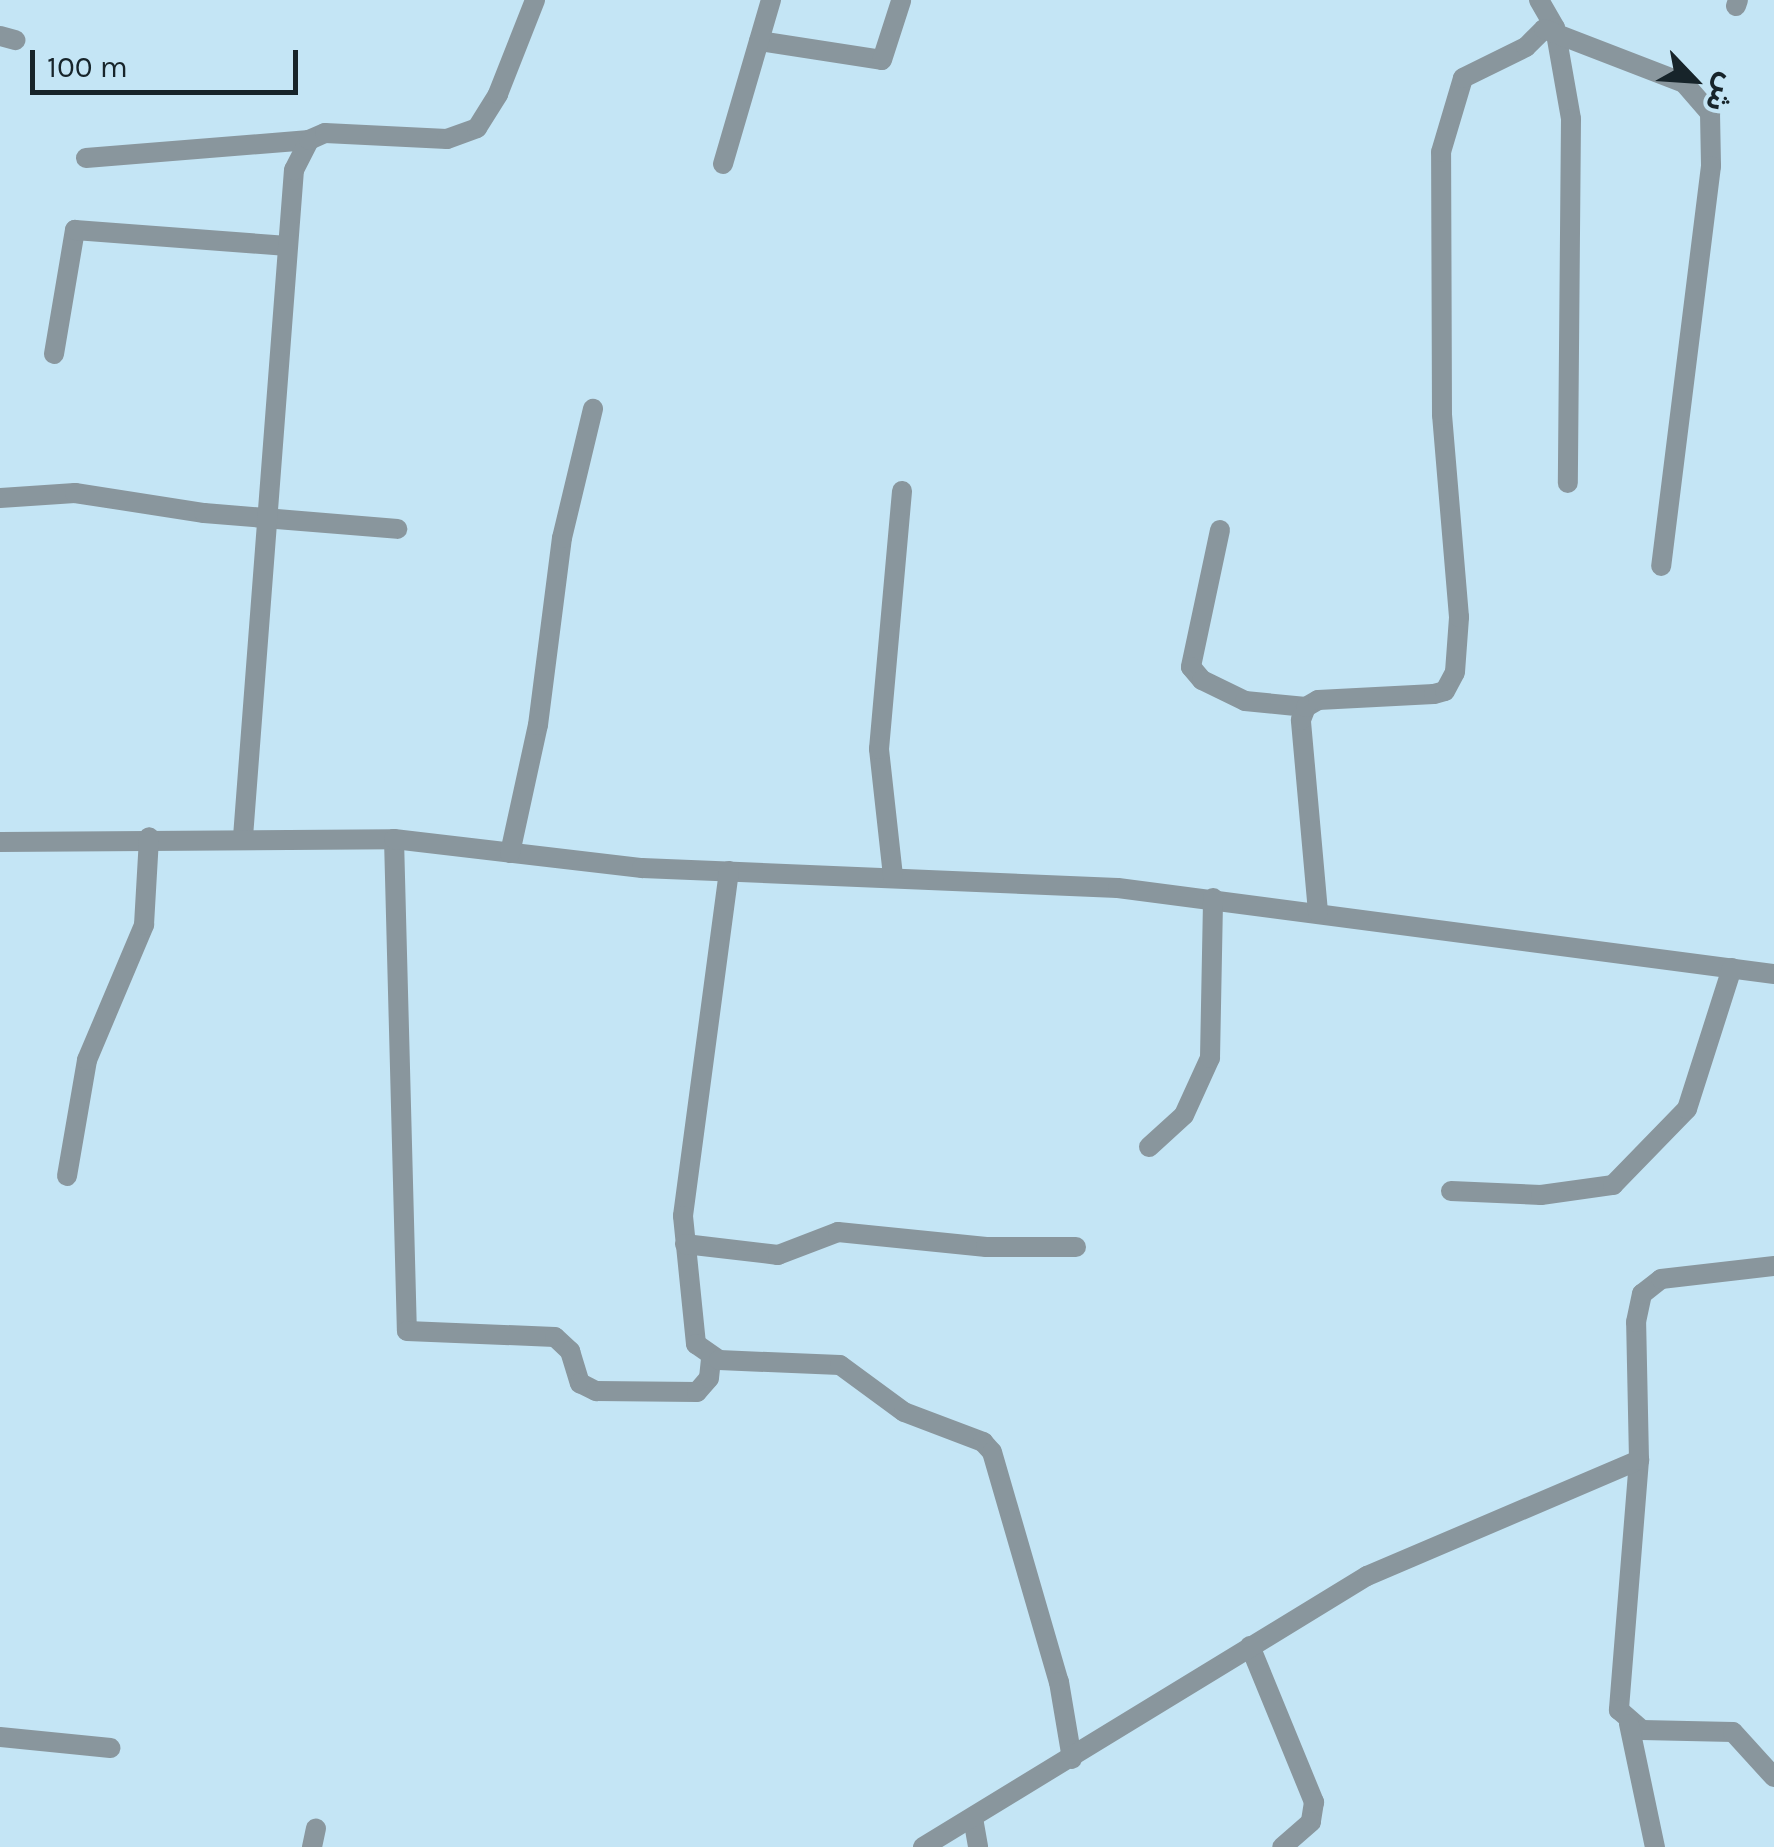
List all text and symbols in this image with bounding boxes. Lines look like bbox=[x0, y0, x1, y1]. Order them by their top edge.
scale bar bbox=[35, 30, 302, 92]
north arrow bbox=[1644, 30, 1744, 130]
text: 100 m bbox=[47, 49, 128, 85]
text: ش bbox=[1699, 69, 1745, 117]

